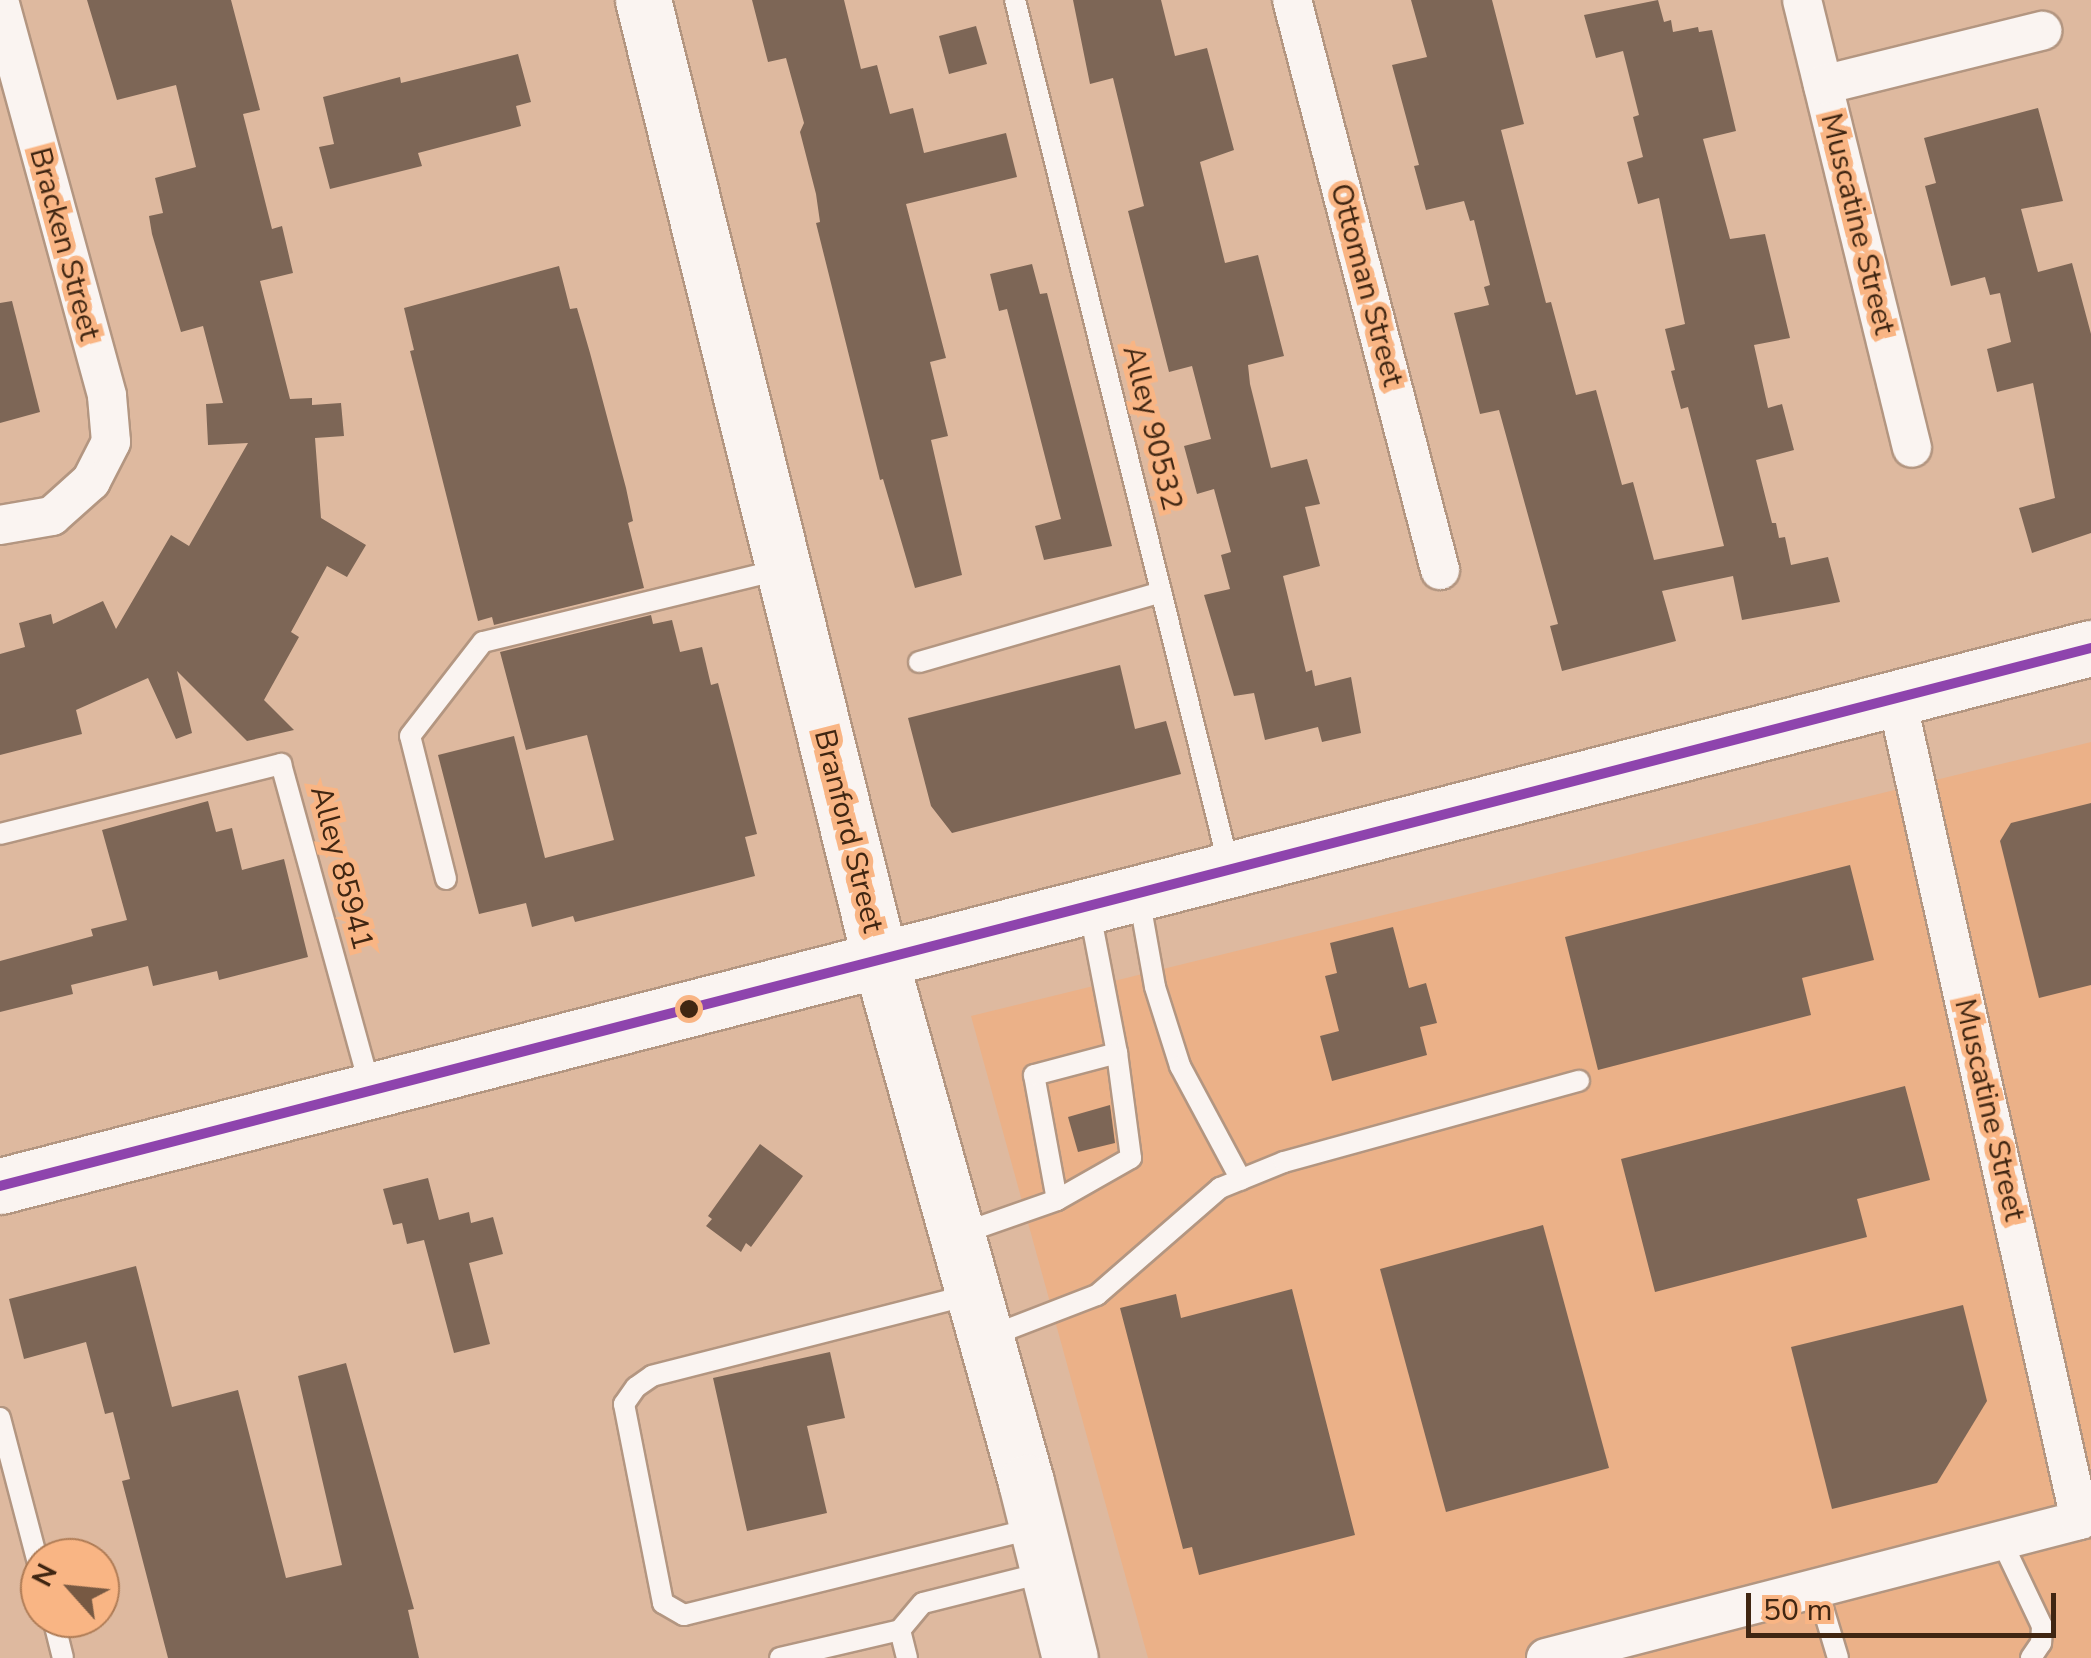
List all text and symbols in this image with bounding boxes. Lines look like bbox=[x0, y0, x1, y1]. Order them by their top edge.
street label: Muscatine Street bbox=[1812, 110, 1902, 338]
street label: Bracken Street bbox=[21, 144, 107, 344]
street label: Ottoman Street bbox=[1322, 180, 1410, 390]
street label: Alley 90532 bbox=[1114, 342, 1190, 514]
street label: Branford Street bbox=[805, 726, 891, 936]
street label: Alley 85941 bbox=[302, 782, 380, 954]
street label: Muscatine Street bbox=[1946, 996, 2032, 1224]
unlabelled marker bbox=[679, 999, 699, 1019]
north arrow bbox=[20, 1538, 120, 1638]
text: N bbox=[23, 1557, 67, 1593]
scale bar bbox=[1751, 1573, 2061, 1635]
text: 50 m bbox=[1763, 1590, 1832, 1631]

